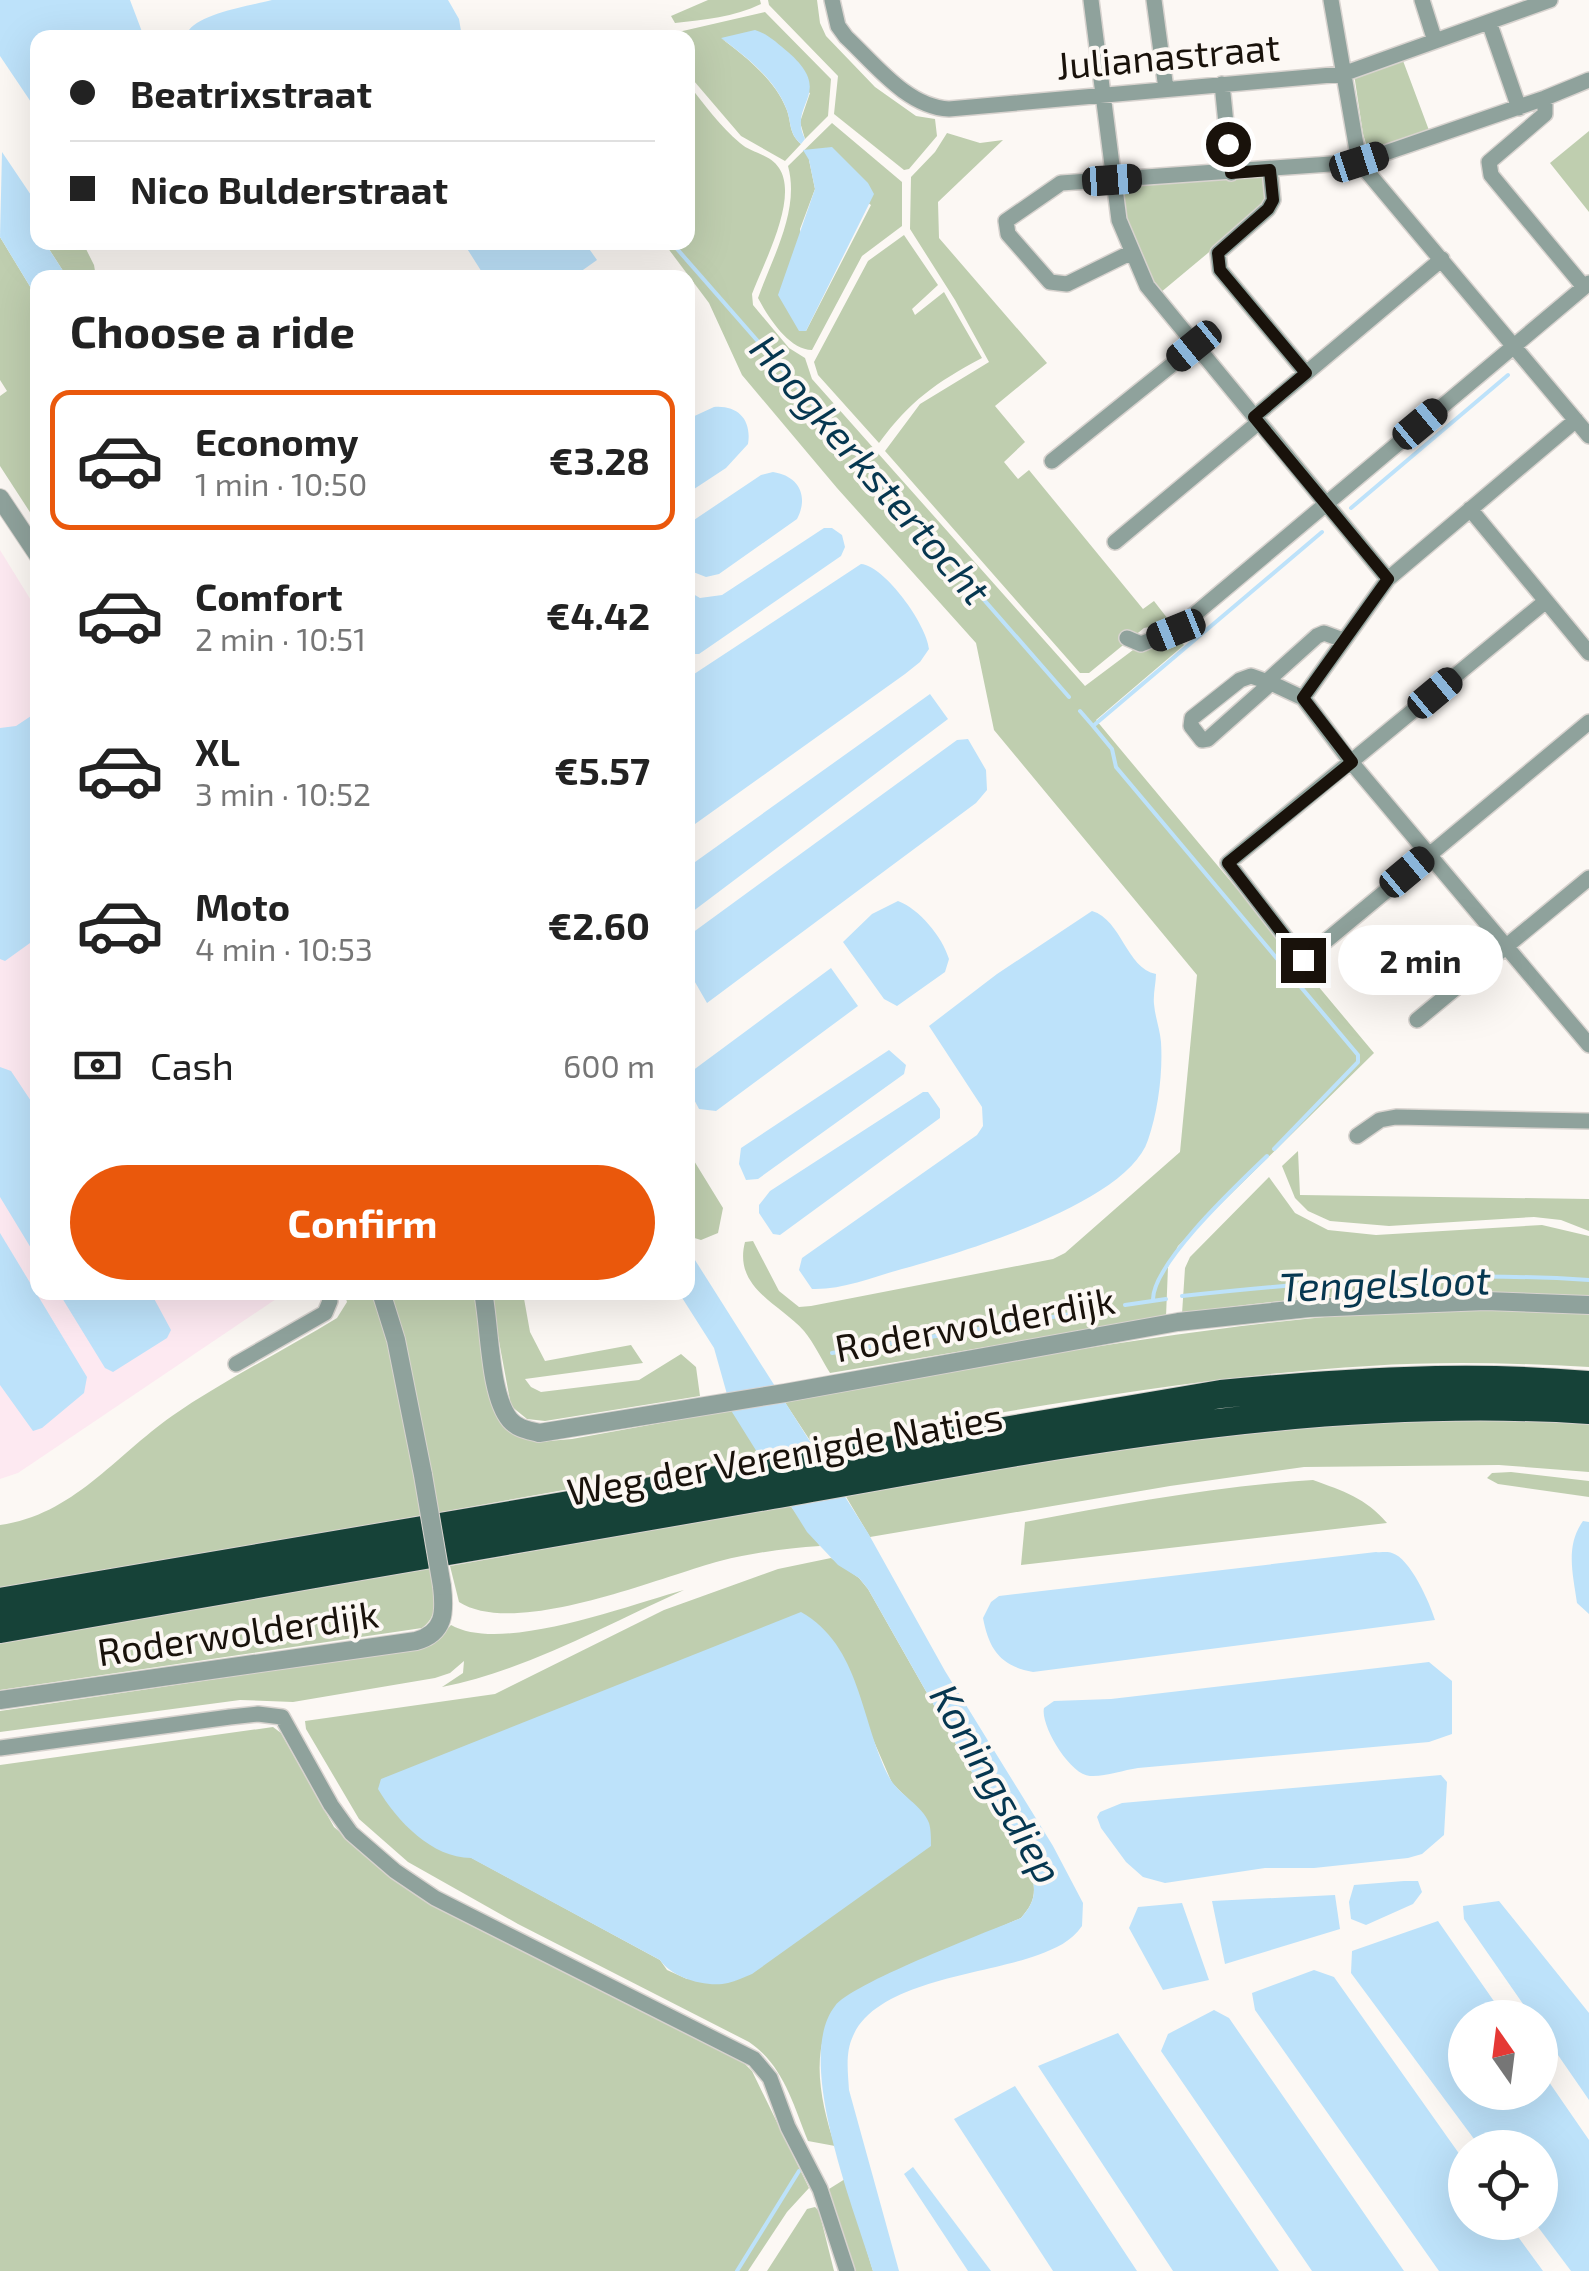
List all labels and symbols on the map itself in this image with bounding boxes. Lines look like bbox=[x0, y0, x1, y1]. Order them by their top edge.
street label: Julianastraat bbox=[1054, 22, 1282, 88]
route start bbox=[1206, 122, 1251, 167]
car bbox=[1326, 138, 1392, 186]
car bbox=[1081, 163, 1143, 197]
car bbox=[1161, 315, 1227, 377]
water label: Hoogkerkstertocht bbox=[741, 324, 1002, 614]
car bbox=[1387, 393, 1453, 455]
car bbox=[1143, 605, 1209, 655]
car bbox=[1402, 662, 1468, 724]
car bbox=[1374, 841, 1440, 903]
callout: 2 min bbox=[1338, 925, 1503, 995]
route end bbox=[1281, 938, 1326, 983]
water label: Tengelsloot bbox=[1278, 1254, 1492, 1310]
street label: Roderwolderdijk bbox=[831, 1276, 1118, 1370]
street label: Weg der Verenigde Naties bbox=[563, 1392, 1006, 1514]
street label: Roderwolderdijk bbox=[94, 1590, 381, 1675]
water label: Koningsdiep bbox=[921, 1675, 1074, 1891]
north arrow bbox=[1448, 2000, 1558, 2110]

